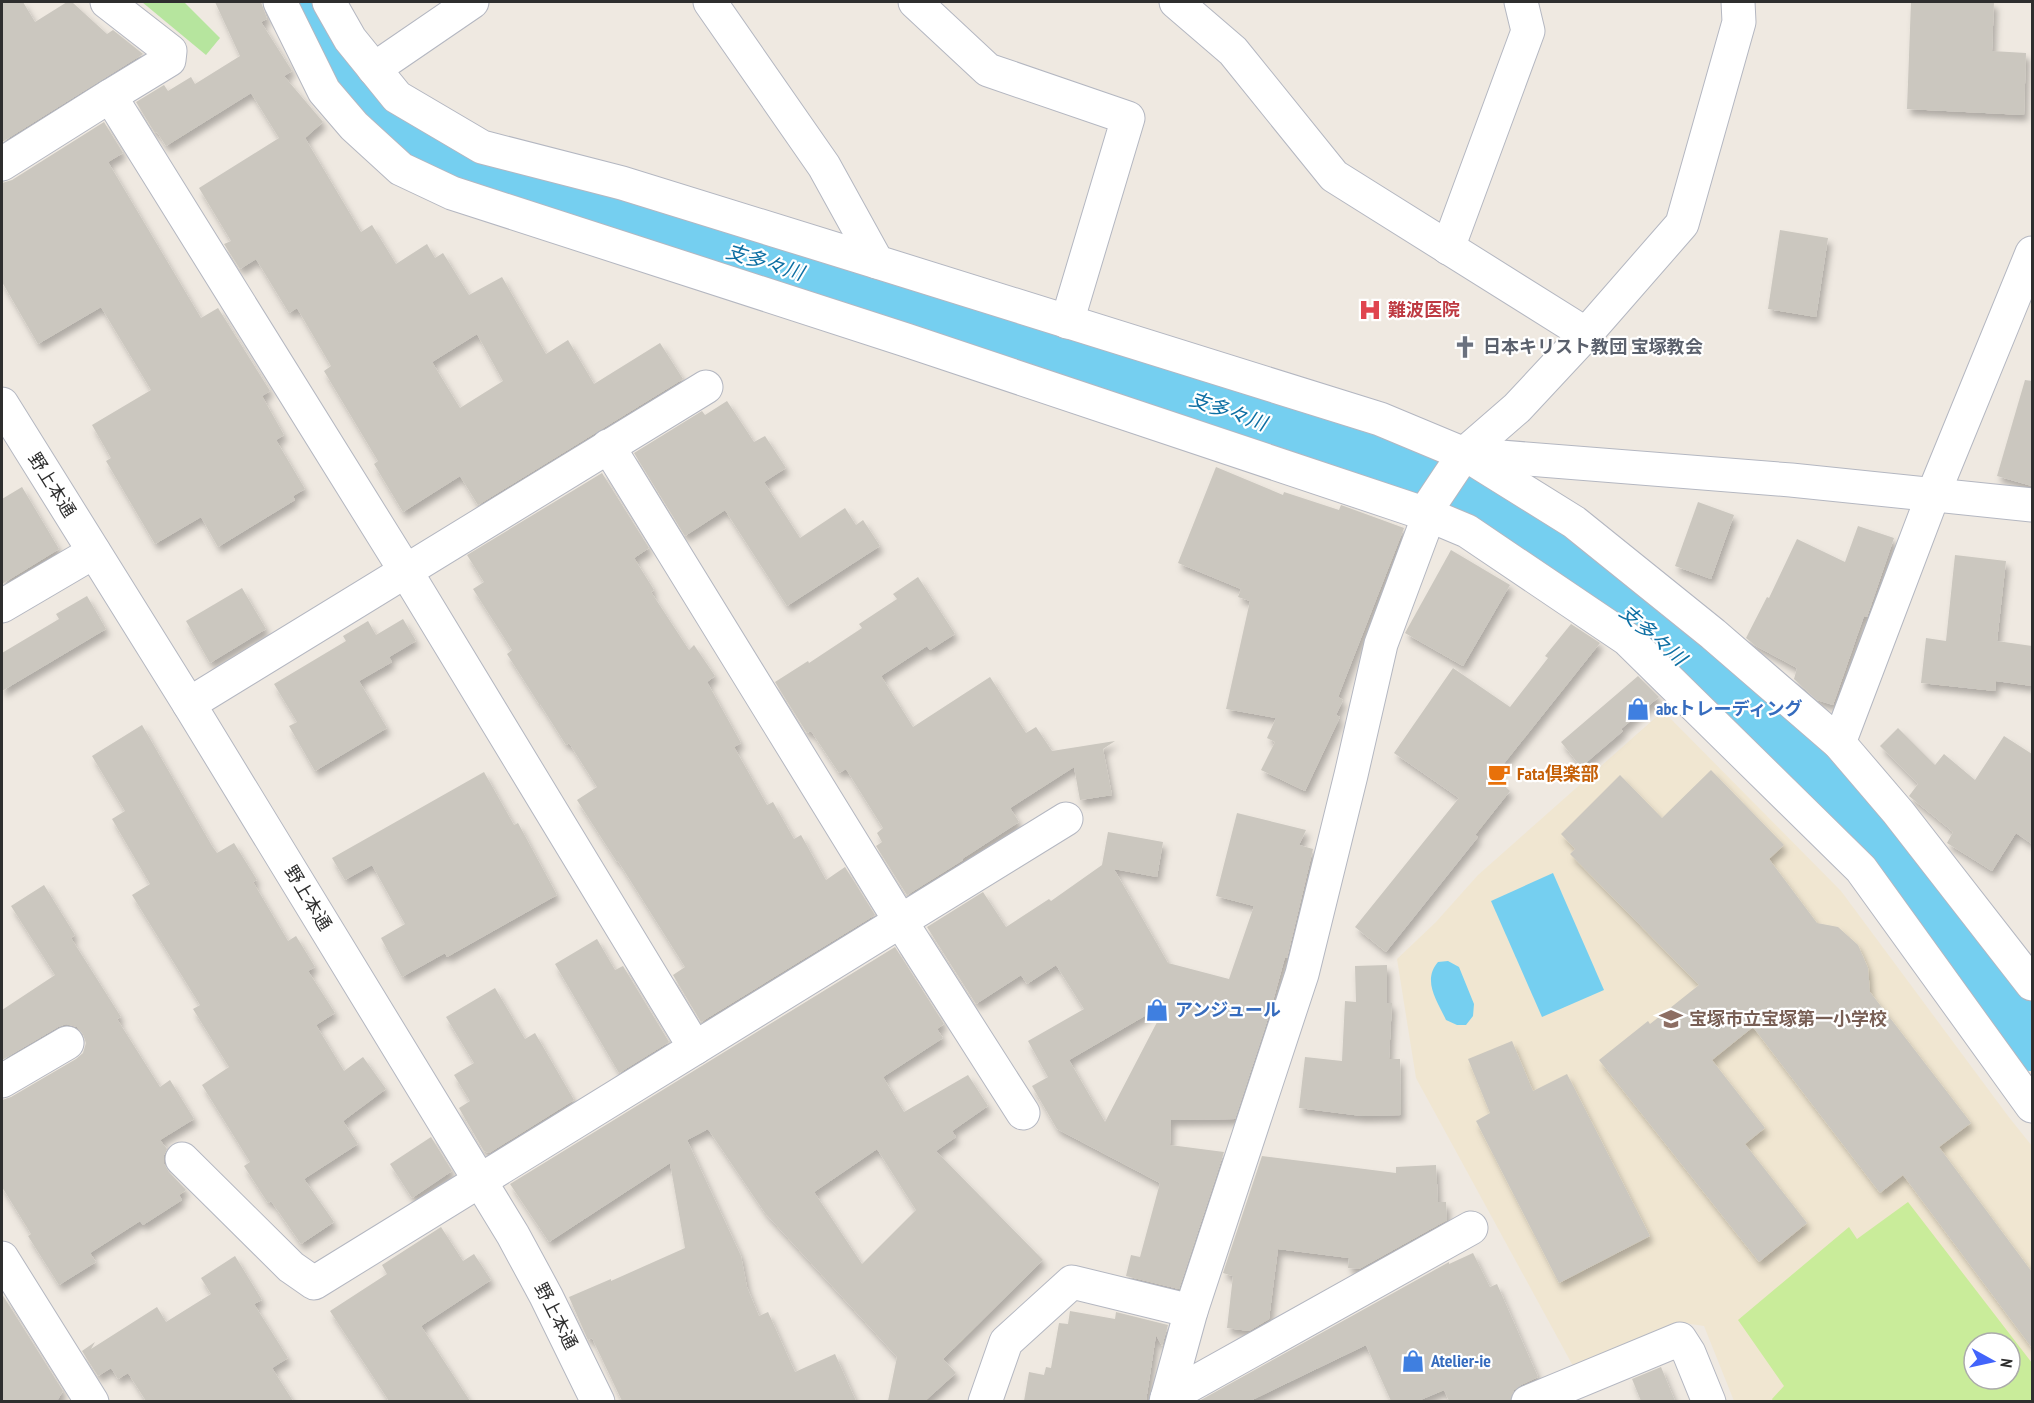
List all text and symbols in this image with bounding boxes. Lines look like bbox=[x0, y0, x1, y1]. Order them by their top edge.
water label: 支多々川 bbox=[723, 238, 809, 287]
hospital icon: 難波医院 bbox=[1357, 297, 1383, 323]
place label: 難波医院 bbox=[1388, 298, 1460, 321]
church icon: 日本キリスト教団 宝塚教会 bbox=[1452, 334, 1478, 360]
place label: 日本キリスト教団 宝塚教会 bbox=[1483, 335, 1703, 358]
water label: 支多々川 bbox=[1186, 386, 1272, 437]
street label: 野上本通 bbox=[24, 448, 81, 521]
water label: 支多々川 bbox=[1614, 599, 1693, 672]
shop icon: abcトレーディング bbox=[1625, 696, 1651, 722]
place label: abcトレーディング bbox=[1656, 697, 1802, 720]
cafe icon: Fata倶楽部 bbox=[1486, 761, 1512, 787]
place label: Fata倶楽部 bbox=[1517, 762, 1599, 785]
street label: 野上本通 bbox=[280, 861, 337, 935]
shop icon: アンジュール bbox=[1144, 997, 1170, 1023]
place label: アンジュール bbox=[1175, 998, 1281, 1021]
school or university icon: 宝塚市立宝塚第一小学校 bbox=[1658, 1006, 1684, 1032]
place label: 宝塚市立宝塚第一小学校 bbox=[1689, 1007, 1887, 1030]
street label: 野上本通 bbox=[530, 1278, 583, 1353]
north arrow bbox=[1962, 1331, 2022, 1391]
shop icon: Atelier-ie bbox=[1400, 1348, 1426, 1374]
place label: Atelier-ie bbox=[1430, 1349, 1491, 1372]
text: N bbox=[1996, 1357, 2017, 1369]

